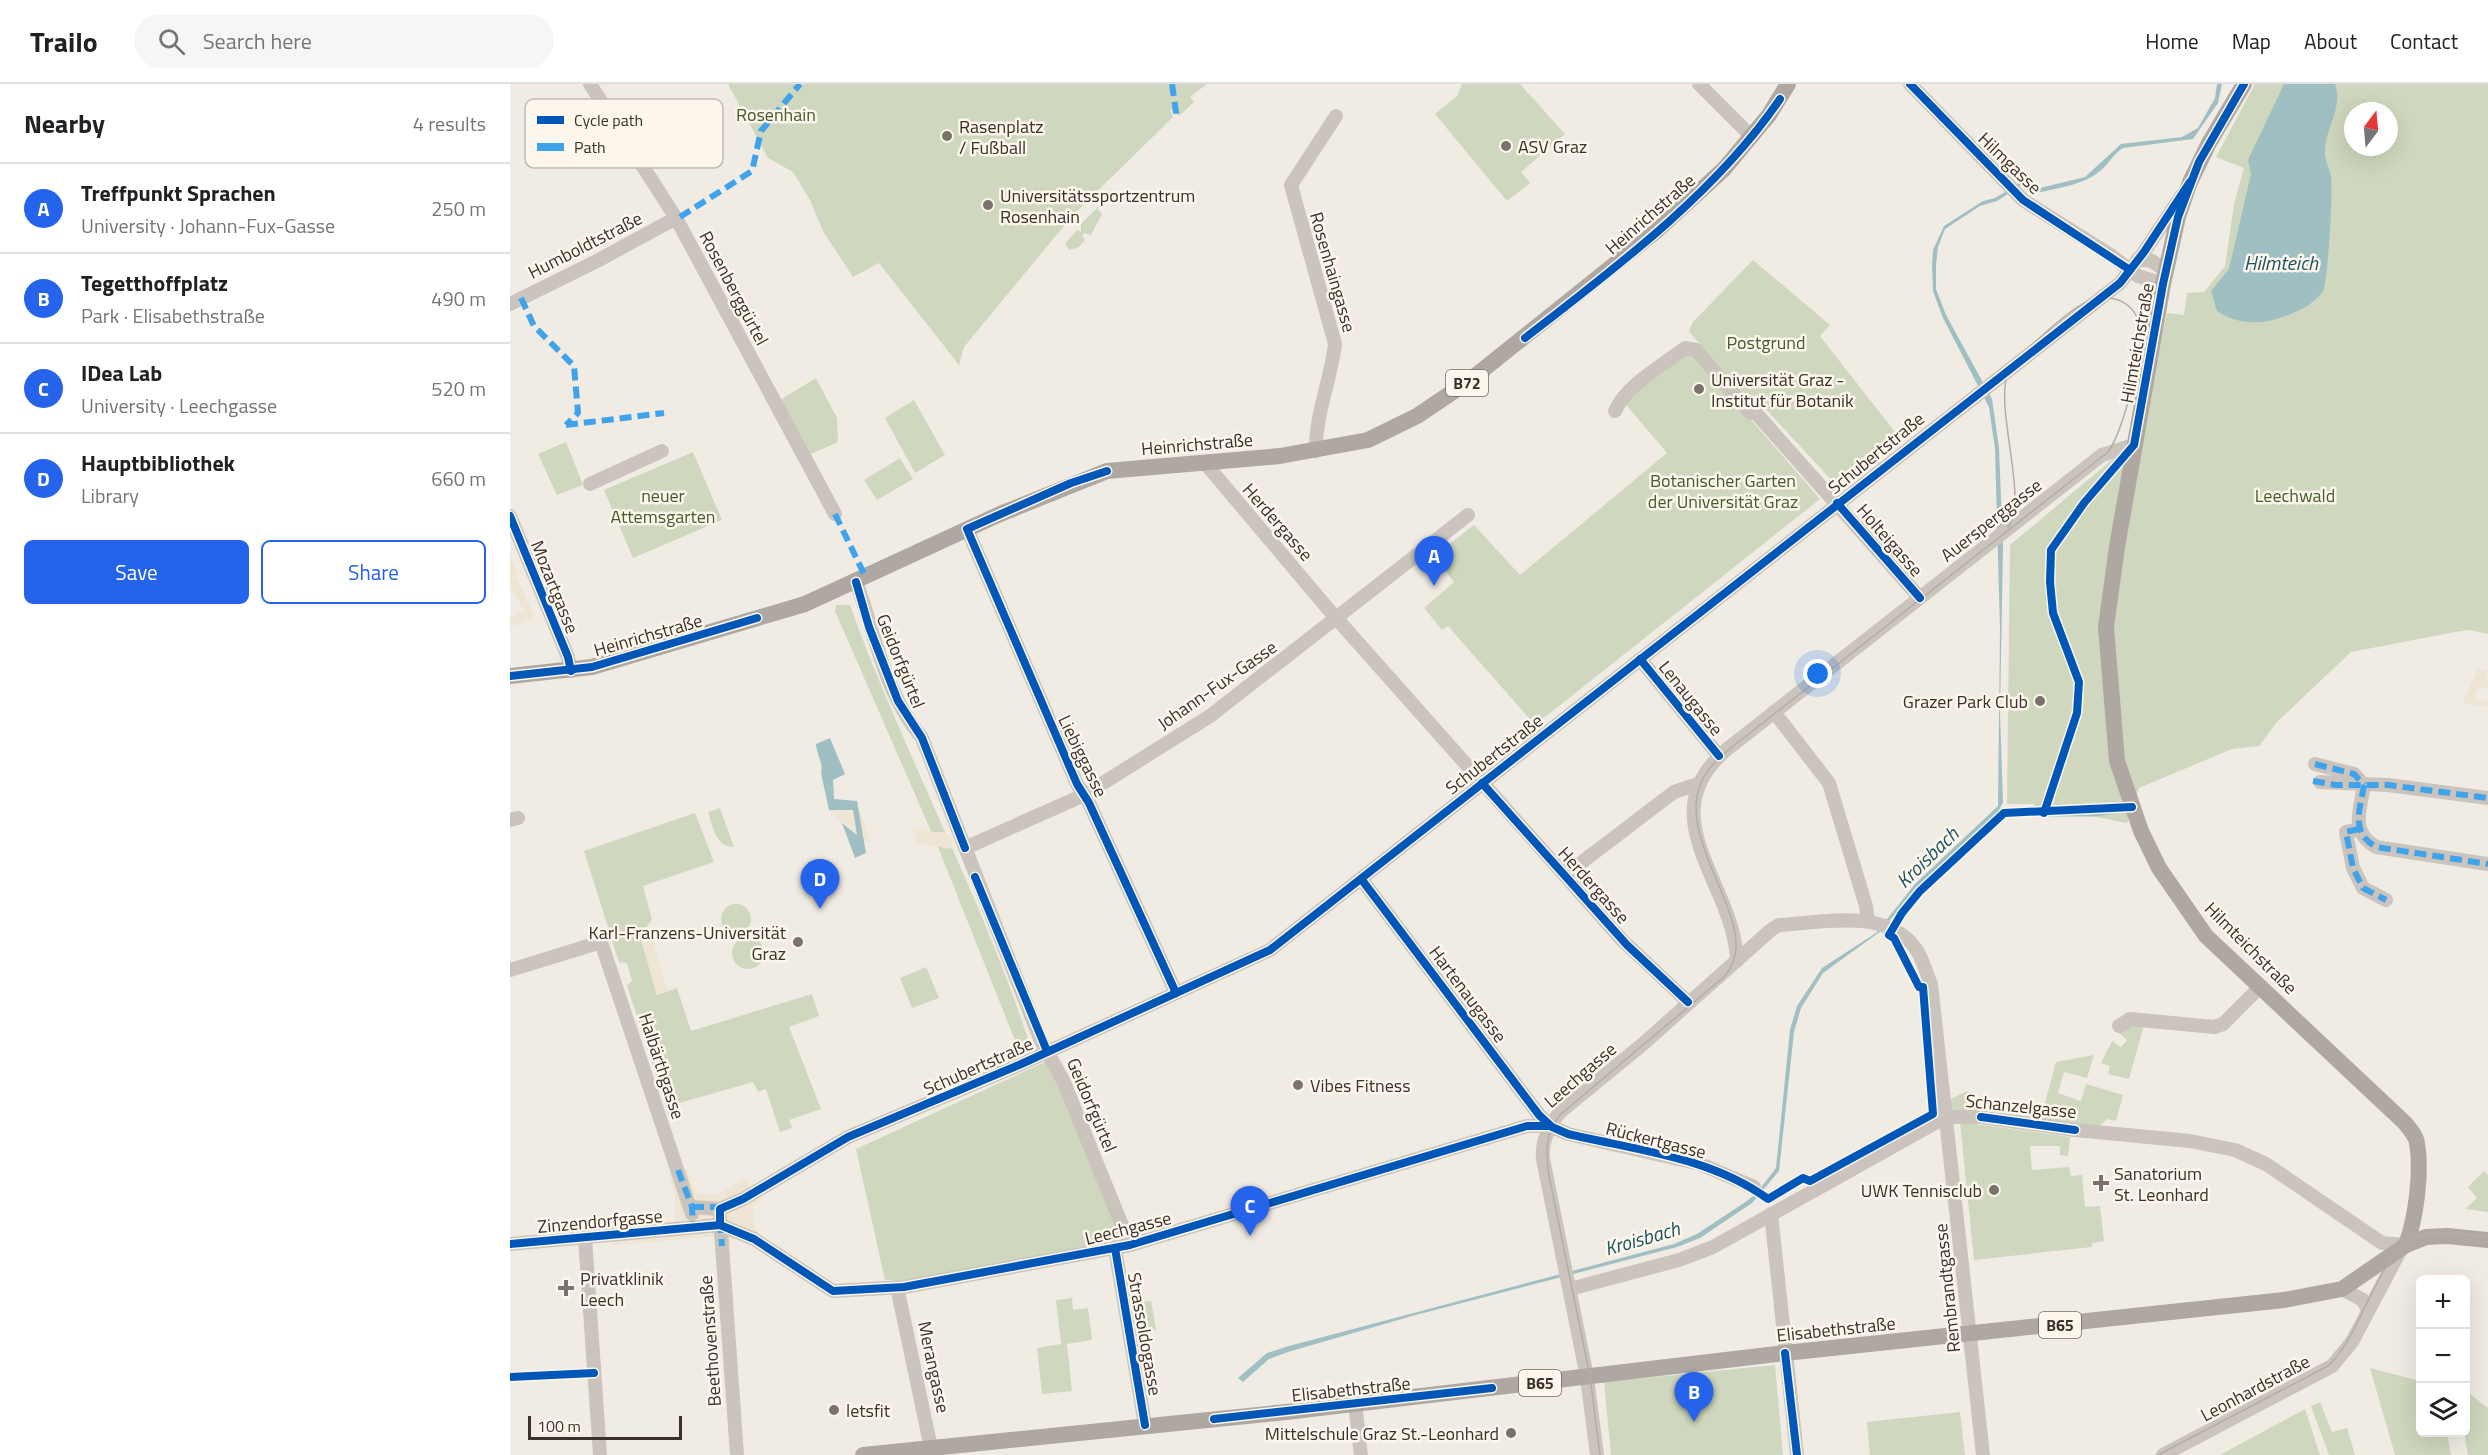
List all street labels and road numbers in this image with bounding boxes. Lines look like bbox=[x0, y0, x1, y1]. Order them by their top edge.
street label: Hilmgasse bbox=[1972, 126, 2048, 200]
street label: Heinrichstraße bbox=[1599, 167, 1701, 261]
street label: Humboldtstraße bbox=[523, 205, 647, 285]
street label: Rosenhaingasse bbox=[1303, 209, 1363, 335]
street label: Rosenberggürtel bbox=[692, 226, 776, 350]
street label: Hilmteichstraße bbox=[2113, 281, 2161, 405]
road number: B72 bbox=[1446, 370, 1488, 396]
street label: Schubertstraße bbox=[1822, 406, 1930, 500]
street label: Heinrichstraße bbox=[1140, 426, 1254, 462]
street label: Auersperggasse bbox=[1935, 472, 2047, 568]
street label: Herdergasse bbox=[1236, 477, 1320, 567]
street label: Holteigasse bbox=[1851, 497, 1929, 583]
street label: Mozartgasse bbox=[524, 536, 586, 638]
street label: Heinrichstraße bbox=[591, 607, 705, 663]
street label: Geidorfgürtel bbox=[870, 610, 932, 712]
street label: Johann-Fux-Gasse bbox=[1152, 634, 1282, 736]
street label: Lenaugasse bbox=[1652, 655, 1730, 741]
street label: Schubertstraße bbox=[1439, 707, 1549, 801]
street label: Liebiggasse bbox=[1051, 710, 1115, 802]
street label: Herdergasse bbox=[1552, 840, 1636, 930]
street label: Hilmteichstraße bbox=[2199, 896, 2303, 1000]
street label: Hartenaugasse bbox=[1423, 940, 1513, 1048]
street label: Halbärthgasse bbox=[632, 1009, 692, 1123]
street label: Schubertstraße bbox=[919, 1030, 1037, 1102]
street label: Leechgasse bbox=[1538, 1036, 1622, 1114]
street label: Geidorfgürtel bbox=[1060, 1054, 1124, 1156]
street label: Schanzelgasse bbox=[1964, 1087, 2078, 1125]
street label: Rückertgasse bbox=[1603, 1114, 1709, 1166]
street label: Zinzendorfgasse bbox=[536, 1202, 664, 1240]
street label: Leechgasse bbox=[1082, 1204, 1174, 1252]
street label: Rembrandtgasse bbox=[1927, 1222, 1967, 1354]
street label: Strassoldogasse bbox=[1121, 1270, 1169, 1398]
street label: Beethovenstraße bbox=[692, 1275, 728, 1407]
street label: Elisabethstraße bbox=[1775, 1309, 1897, 1349]
road number: B65 bbox=[2039, 1312, 2081, 1338]
street label: Merangasse bbox=[911, 1319, 957, 1415]
street label: Leonhardstraße bbox=[2196, 1348, 2314, 1428]
street label: Elisabethstraße bbox=[1290, 1369, 1412, 1409]
road number: B65 bbox=[1519, 1370, 1561, 1396]

